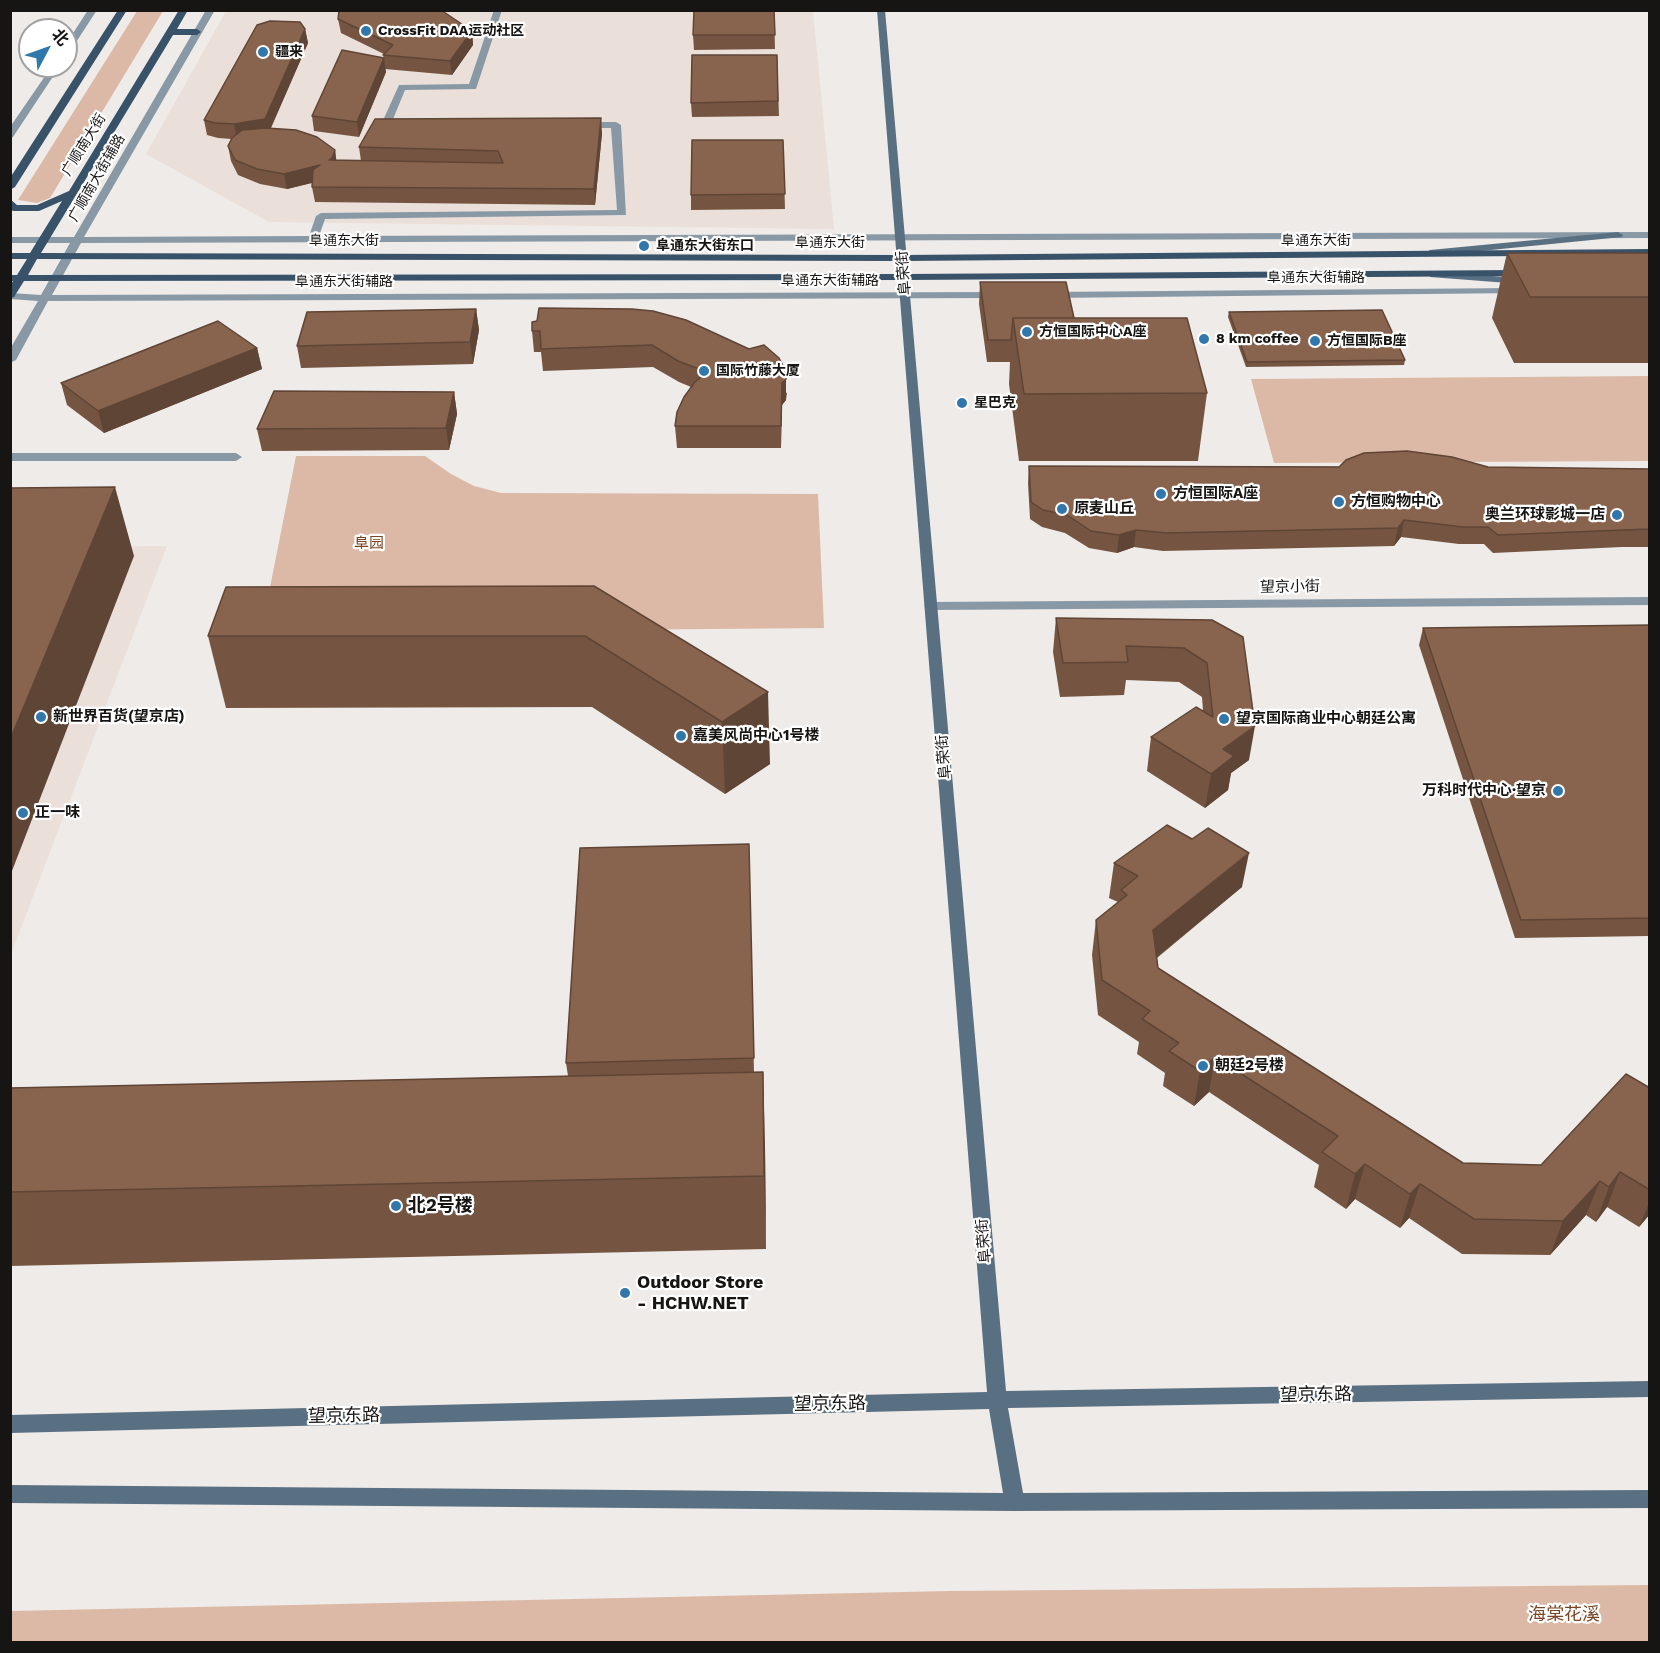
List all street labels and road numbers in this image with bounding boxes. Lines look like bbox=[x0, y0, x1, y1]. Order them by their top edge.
street label: 广顺南大街 bbox=[58, 111, 110, 179]
street label: 广顺南大街辅路 bbox=[65, 131, 129, 225]
street label: 阜通东大街 bbox=[309, 233, 379, 249]
street label: 阜通东大街 bbox=[1281, 233, 1351, 249]
street label: 阜通东大街 bbox=[795, 235, 865, 251]
street label: 阜荣街 bbox=[893, 250, 915, 296]
street label: 阜通东大街辅路 bbox=[1267, 270, 1365, 286]
street label: 阜通东大街辅路 bbox=[781, 273, 879, 289]
street label: 阜通东大街辅路 bbox=[295, 274, 393, 290]
street label: 望京小街 bbox=[1260, 577, 1320, 597]
street label: 阜荣街 bbox=[933, 734, 955, 780]
street label: 阜荣街 bbox=[973, 1218, 995, 1264]
street label: 望京东路 bbox=[1280, 1384, 1352, 1406]
street label: 望京东路 bbox=[794, 1393, 866, 1415]
street label: 望京东路 bbox=[308, 1405, 380, 1427]

